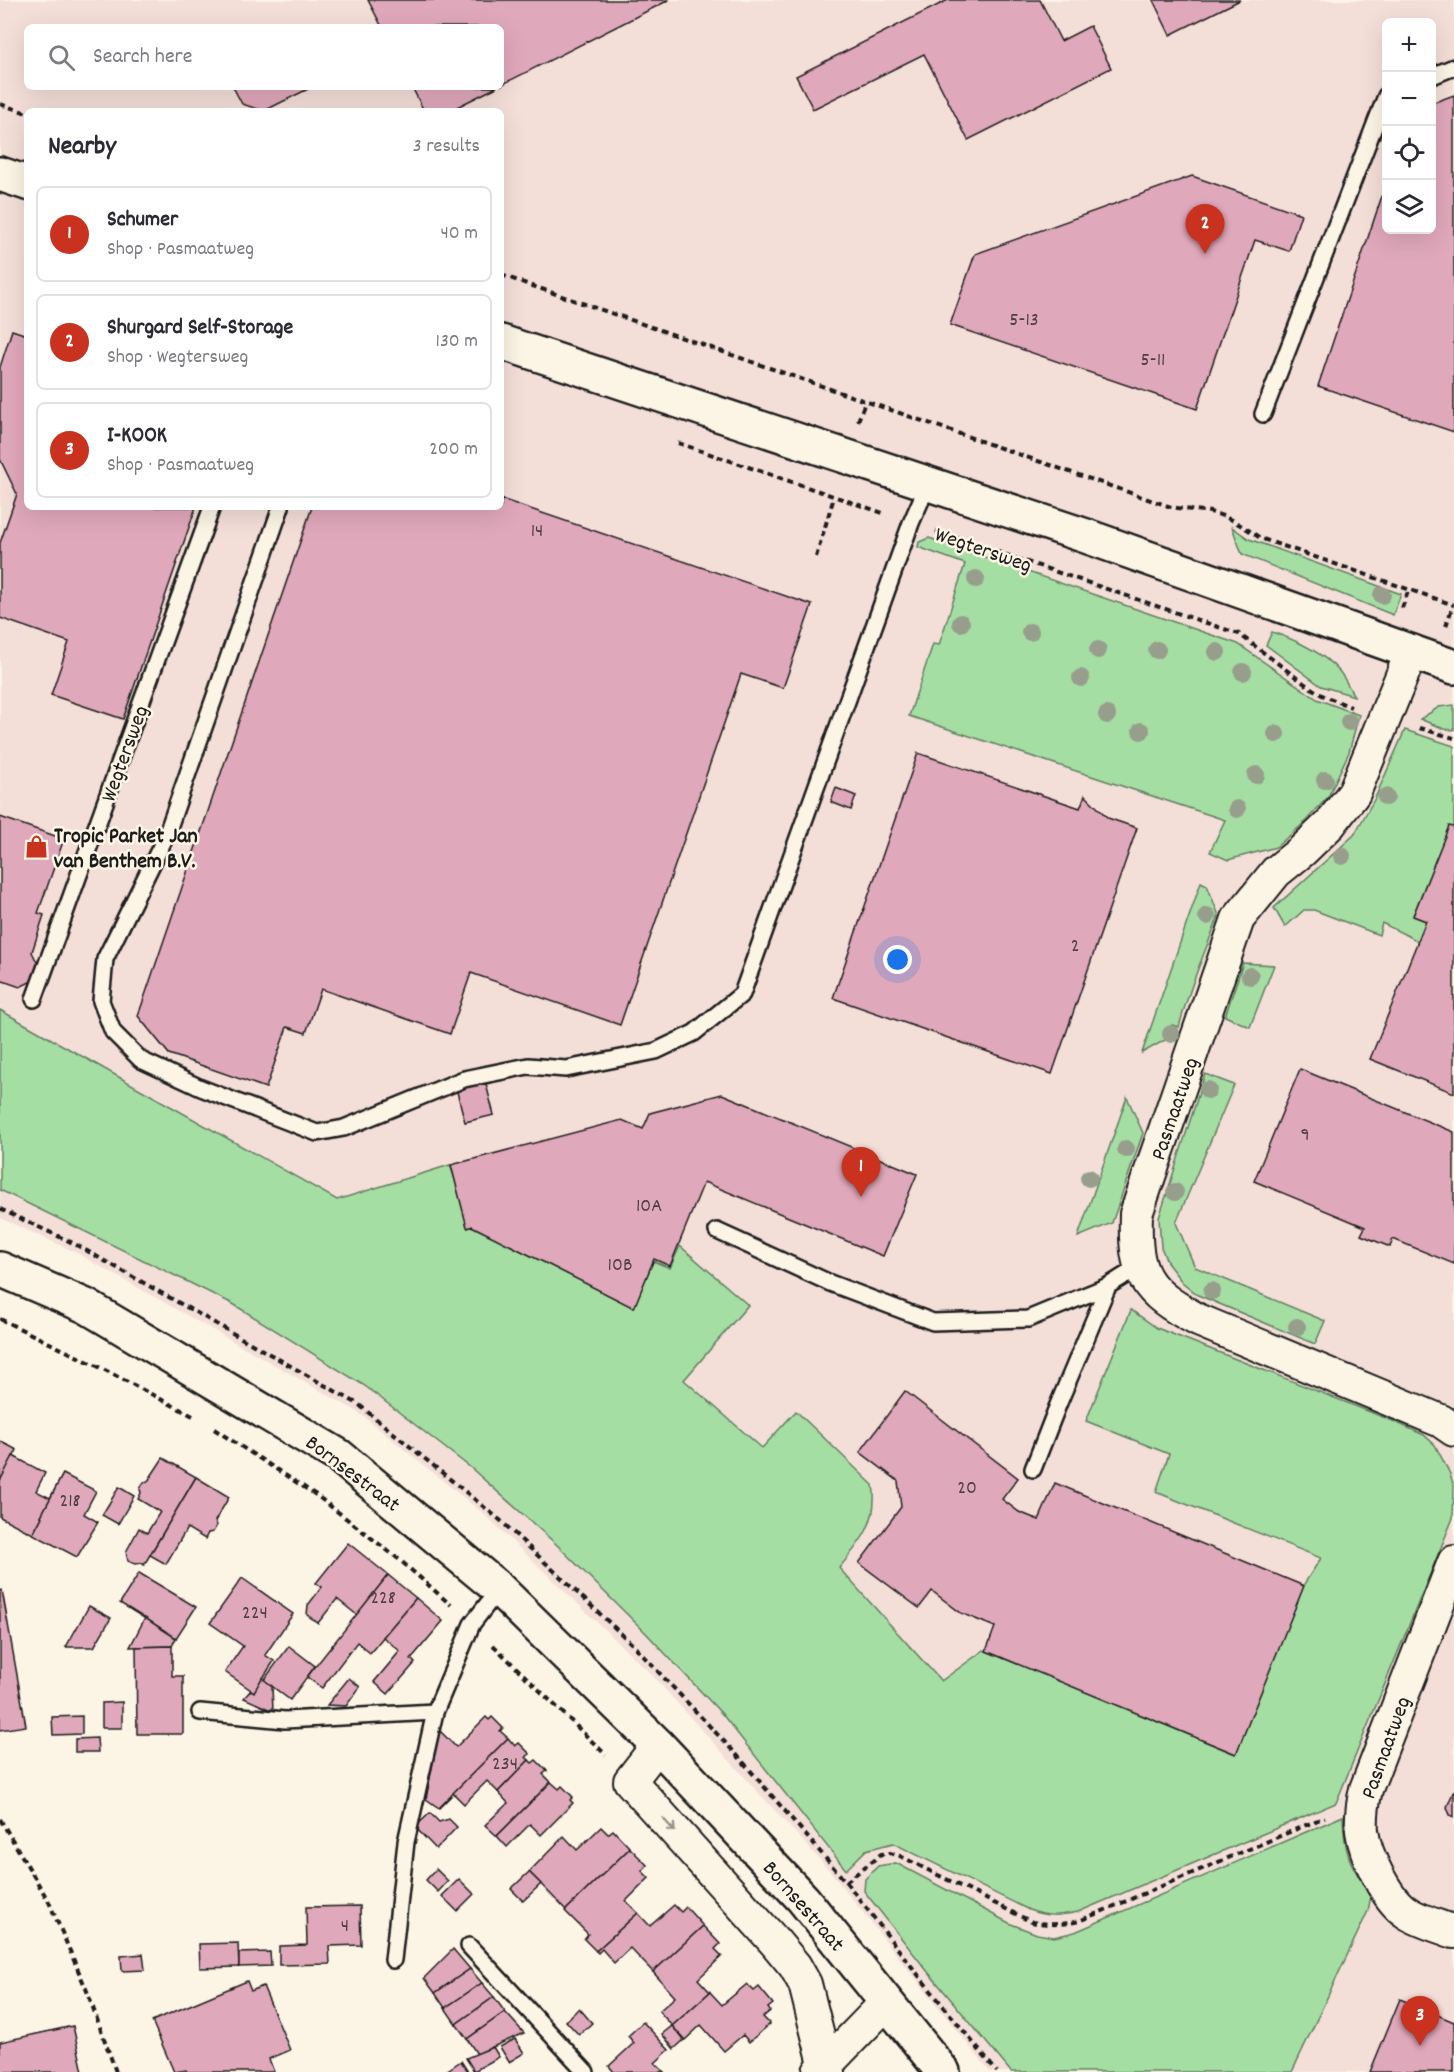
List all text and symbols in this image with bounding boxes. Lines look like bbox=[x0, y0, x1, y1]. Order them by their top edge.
map controls bbox=[1382, 18, 1436, 234]
button: + bbox=[1382, 18, 1436, 72]
search box bbox=[24, 24, 504, 90]
icon: search bbox=[45, 41, 78, 74]
text: Search here bbox=[93, 42, 192, 73]
button: − bbox=[1382, 72, 1436, 126]
button: locate bbox=[1382, 126, 1436, 180]
text: Nearby bbox=[48, 129, 116, 166]
text: 3 results bbox=[413, 133, 480, 161]
button: layers bbox=[1382, 180, 1436, 234]
pin: 2 bbox=[1186, 204, 1224, 254]
text: Schumer bbox=[107, 205, 178, 236]
text: 1 bbox=[67, 220, 72, 248]
text: 40 m bbox=[440, 220, 478, 248]
text: Shop · Pasmaatweg bbox=[107, 236, 254, 264]
house number: 5-13 bbox=[1009, 307, 1039, 335]
text: Shurgard Self-Storage bbox=[107, 313, 293, 344]
text: 2 bbox=[65, 328, 74, 356]
text: 130 m bbox=[436, 328, 478, 356]
text: Shop · Wegtersweg bbox=[107, 344, 248, 372]
house number: 5-11 bbox=[1141, 347, 1165, 375]
text: I-KOOK bbox=[107, 421, 167, 452]
text: 3 bbox=[65, 436, 74, 464]
text: 200 m bbox=[429, 436, 478, 464]
text: Shop · Pasmaatweg bbox=[107, 452, 254, 480]
house number: 14 bbox=[531, 518, 543, 546]
street label: Wegtersweg bbox=[930, 520, 1035, 582]
street label: Wegtersweg bbox=[95, 702, 158, 807]
place label: Tropic Parket Jan van Benthem B.V. bbox=[54, 822, 198, 878]
shop icon: Tropic Parket Jan van Benthem B.V. bbox=[23, 834, 49, 860]
house number: 2 bbox=[1071, 933, 1079, 961]
your location bbox=[883, 945, 912, 974]
street label: Pasmaatweg bbox=[1144, 1054, 1208, 1165]
house number: 9 bbox=[1300, 1122, 1310, 1150]
pin: 1 bbox=[842, 1148, 880, 1197]
house number: 10A bbox=[636, 1193, 662, 1221]
house number: 10B bbox=[608, 1252, 632, 1280]
street label: Bornsestraat bbox=[298, 1429, 406, 1521]
house number: 20 bbox=[957, 1475, 977, 1503]
house number: 218 bbox=[59, 1488, 81, 1516]
house number: 228 bbox=[370, 1585, 396, 1613]
house number: 224 bbox=[242, 1600, 268, 1628]
street label: Pasmaatweg bbox=[1354, 1693, 1420, 1804]
house number: 234 bbox=[492, 1751, 518, 1779]
one-way arrow bbox=[662, 1817, 676, 1832]
street label: Bornsestraat bbox=[754, 1855, 851, 1960]
house number: 4 bbox=[341, 1913, 349, 1941]
pin: 3 bbox=[1400, 1996, 1440, 2046]

